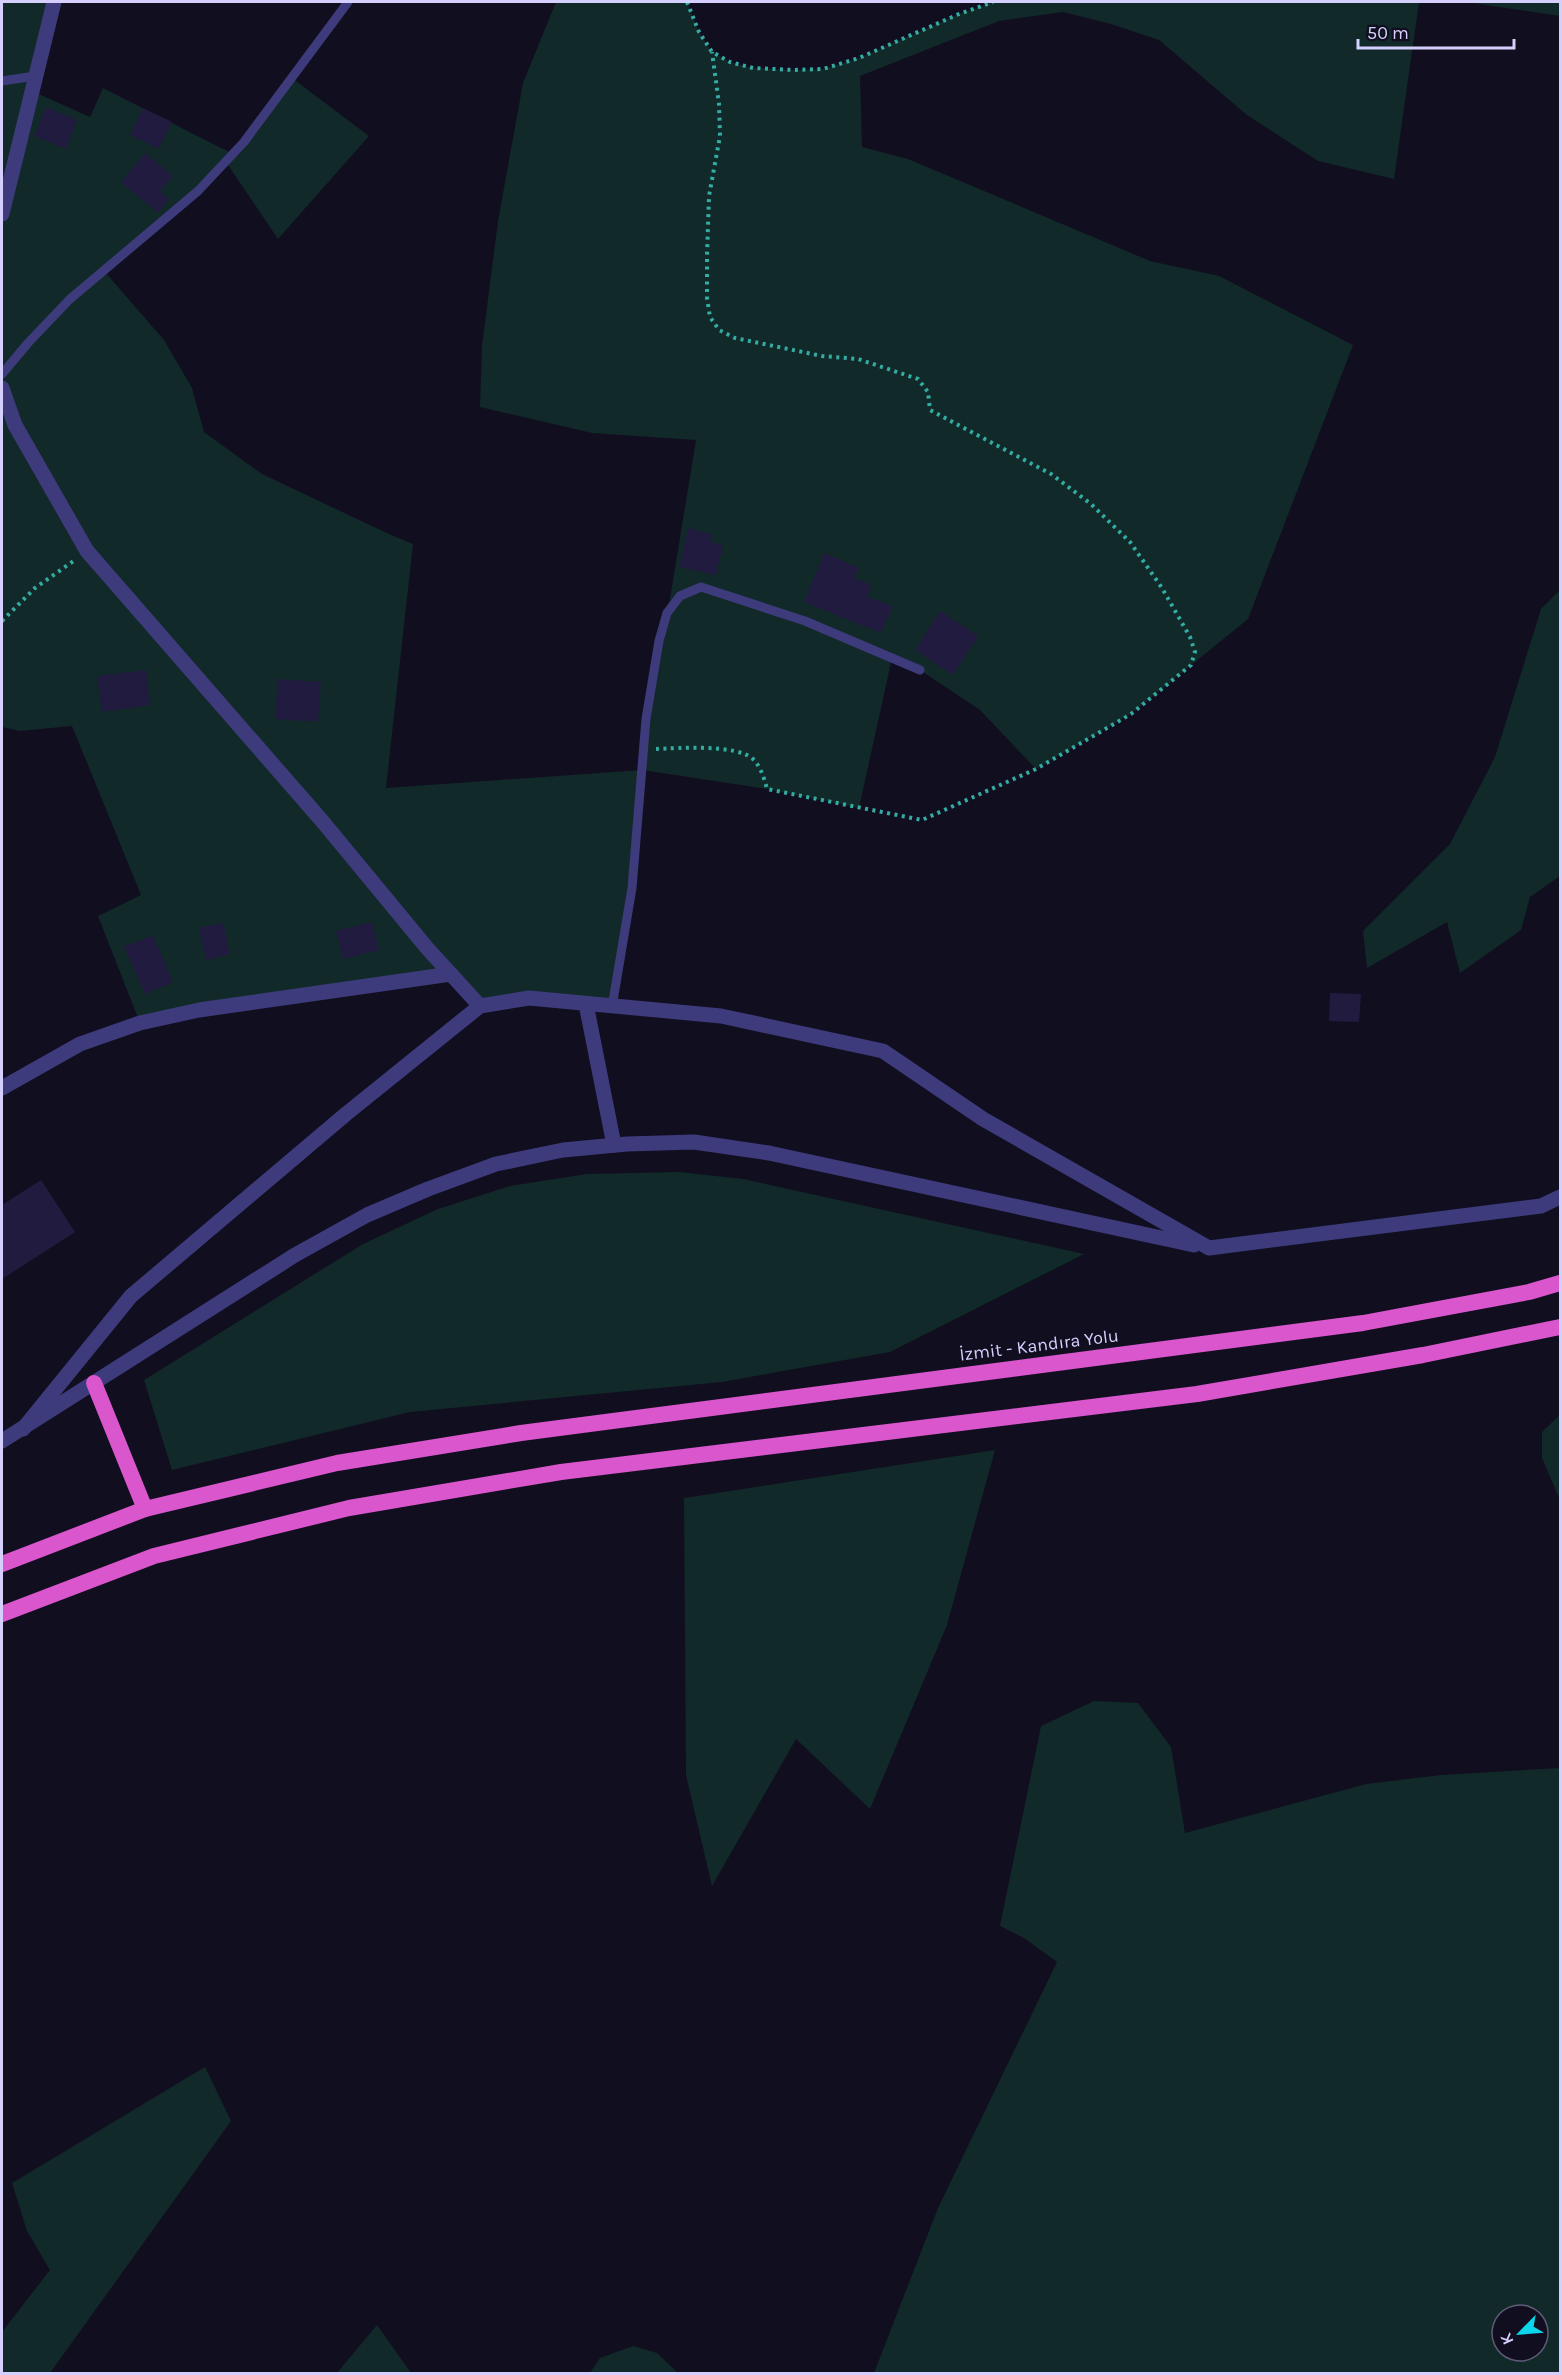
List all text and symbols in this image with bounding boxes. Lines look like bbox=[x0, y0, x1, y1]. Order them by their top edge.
scale bar bbox=[1358, 12, 1514, 50]
text: 50 m bbox=[1367, 22, 1409, 44]
street label: İzmit - Kandıra Yolu bbox=[958, 1324, 1120, 1366]
north arrow bbox=[1490, 2303, 1550, 2363]
text: K bbox=[1496, 2330, 1518, 2348]

